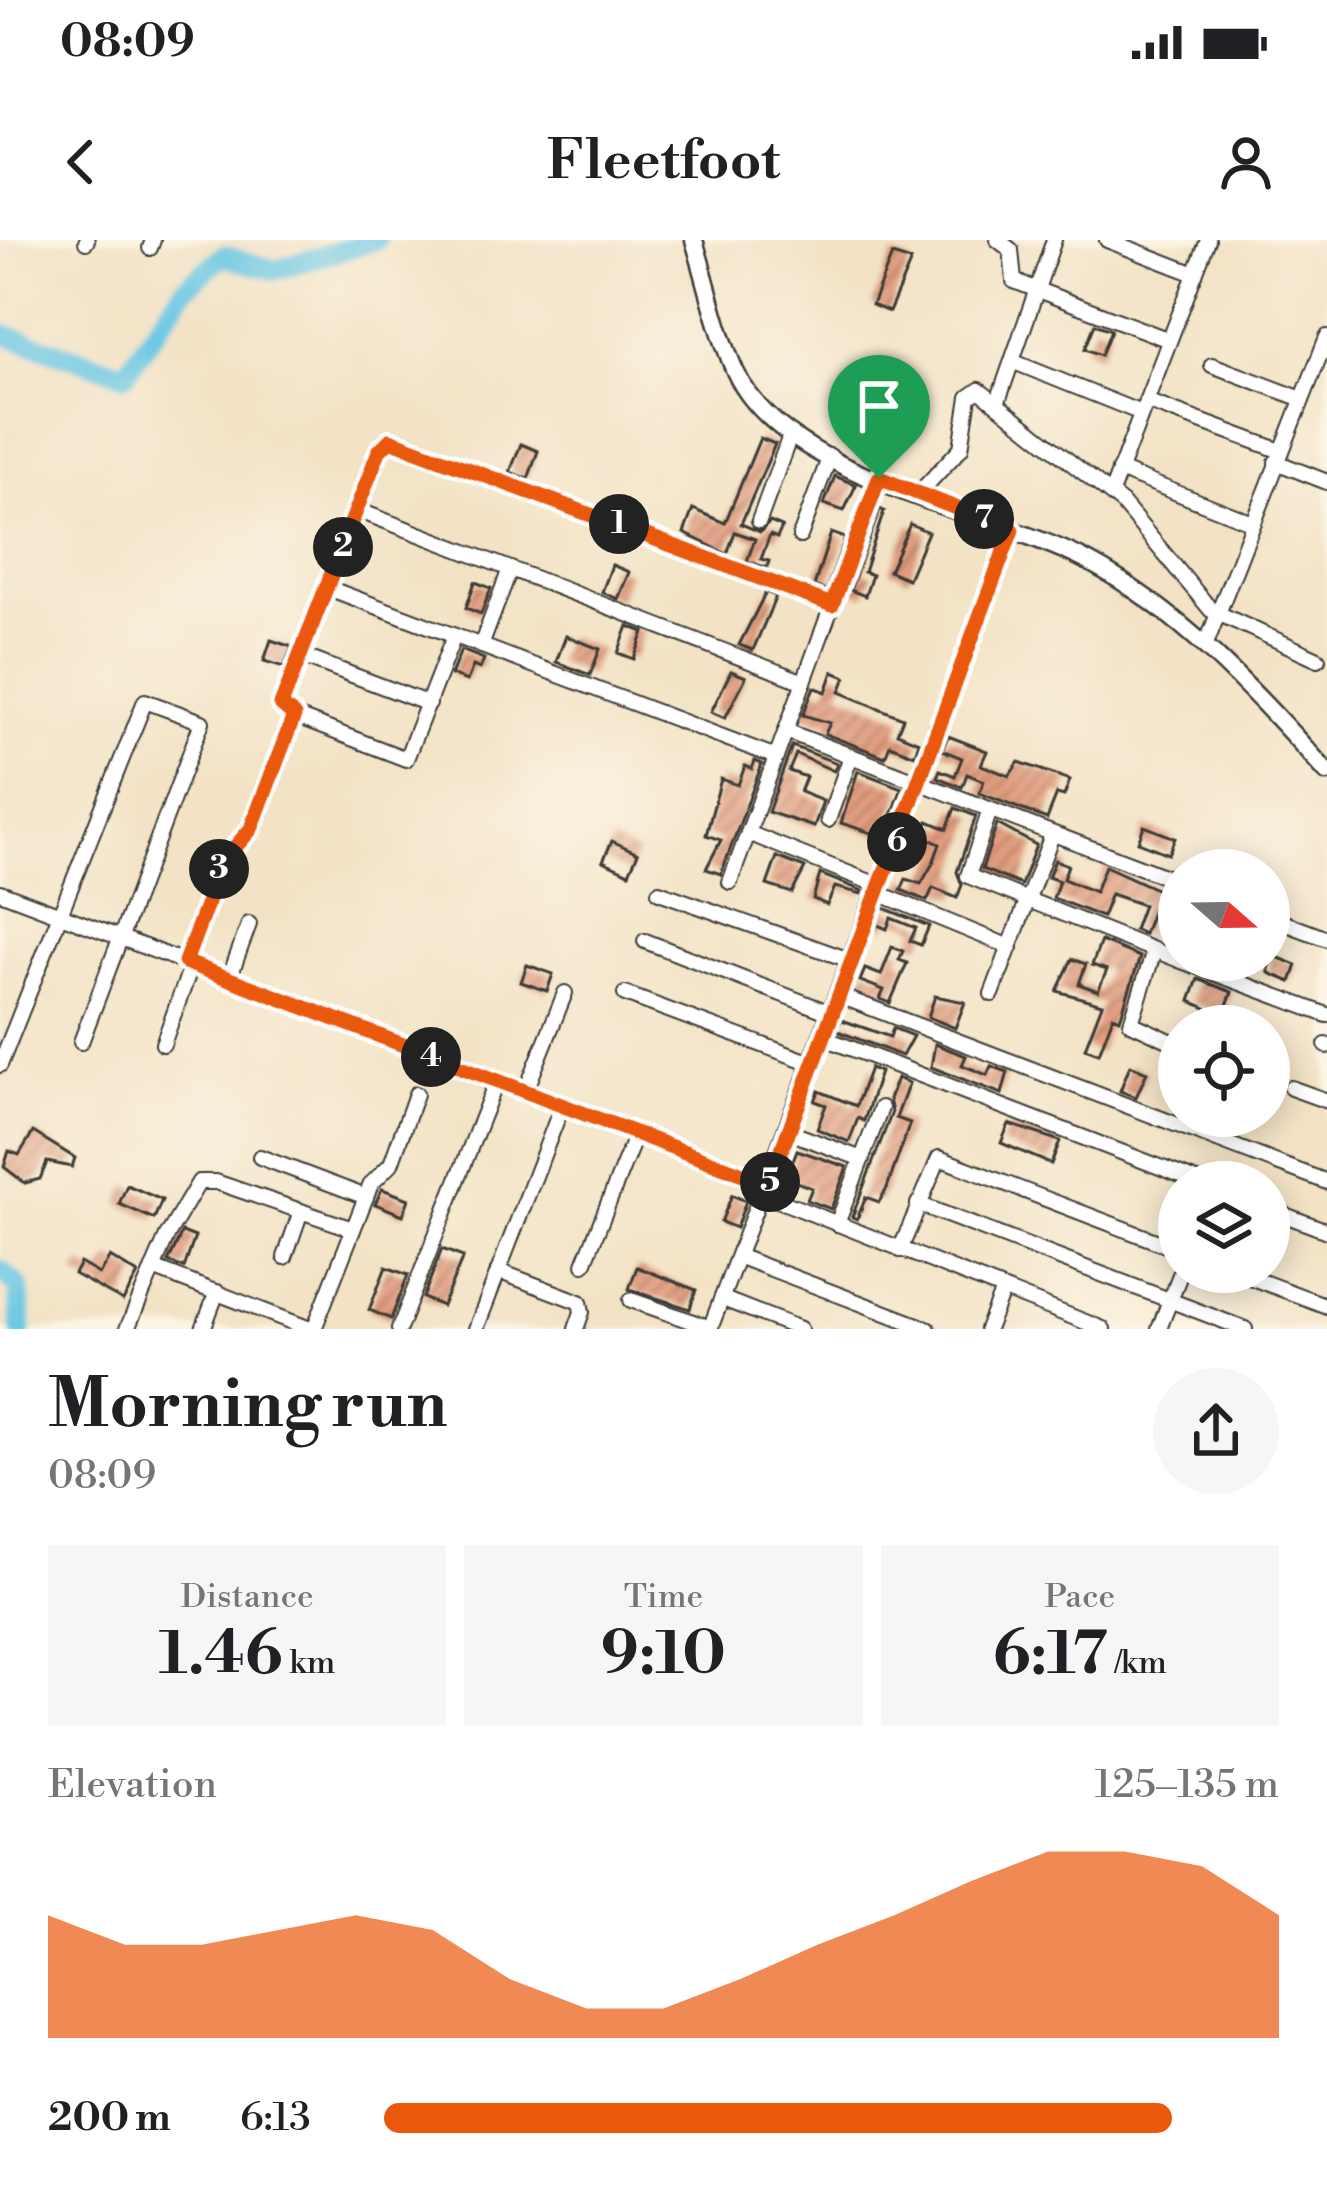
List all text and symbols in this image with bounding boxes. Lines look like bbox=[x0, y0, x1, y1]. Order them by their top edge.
text: 08:09 bbox=[60, 14, 195, 71]
text: Fleetfoot bbox=[547, 128, 780, 196]
icon: back bbox=[48, 129, 114, 195]
icon: person bbox=[1213, 129, 1279, 195]
pin bbox=[828, 355, 930, 478]
icon: arrive bbox=[846, 373, 912, 439]
pin: 7 bbox=[954, 489, 1014, 549]
pin: 1 bbox=[589, 494, 649, 554]
text: 7 bbox=[974, 498, 994, 539]
text: 1 bbox=[611, 503, 627, 544]
pin: 2 bbox=[313, 517, 373, 577]
text: 2 bbox=[333, 526, 353, 567]
pin: 6 bbox=[867, 812, 927, 872]
text: 6 bbox=[887, 821, 907, 862]
pin: 3 bbox=[189, 839, 249, 899]
text: 3 bbox=[209, 848, 229, 889]
north arrow bbox=[1158, 849, 1290, 981]
map controls bbox=[1158, 849, 1290, 1293]
button: locate bbox=[1158, 1005, 1290, 1137]
pin: 4 bbox=[401, 1027, 461, 1087]
text: 4 bbox=[420, 1036, 442, 1077]
pin: 5 bbox=[740, 1152, 800, 1212]
text: 5 bbox=[760, 1161, 780, 1202]
button: layers bbox=[1158, 1161, 1290, 1293]
text: Morning run bbox=[48, 1365, 447, 1448]
button: share bbox=[1153, 1368, 1279, 1494]
text: 08:09 bbox=[48, 1452, 156, 1501]
text: Distance bbox=[181, 1577, 314, 1618]
text: Time bbox=[624, 1577, 703, 1618]
text: Pace bbox=[1044, 1577, 1115, 1618]
text: 1.46 bbox=[159, 1618, 283, 1693]
text: 9:10 bbox=[601, 1618, 726, 1693]
text: 6:17 bbox=[993, 1618, 1108, 1693]
text: km bbox=[283, 1643, 336, 1684]
text: /km bbox=[1108, 1643, 1167, 1684]
text: Elevation bbox=[48, 1761, 217, 1810]
text: 125–135 m bbox=[1095, 1761, 1279, 1810]
text: 200 m bbox=[48, 2094, 171, 2143]
text: 6:13 bbox=[240, 2094, 311, 2143]

